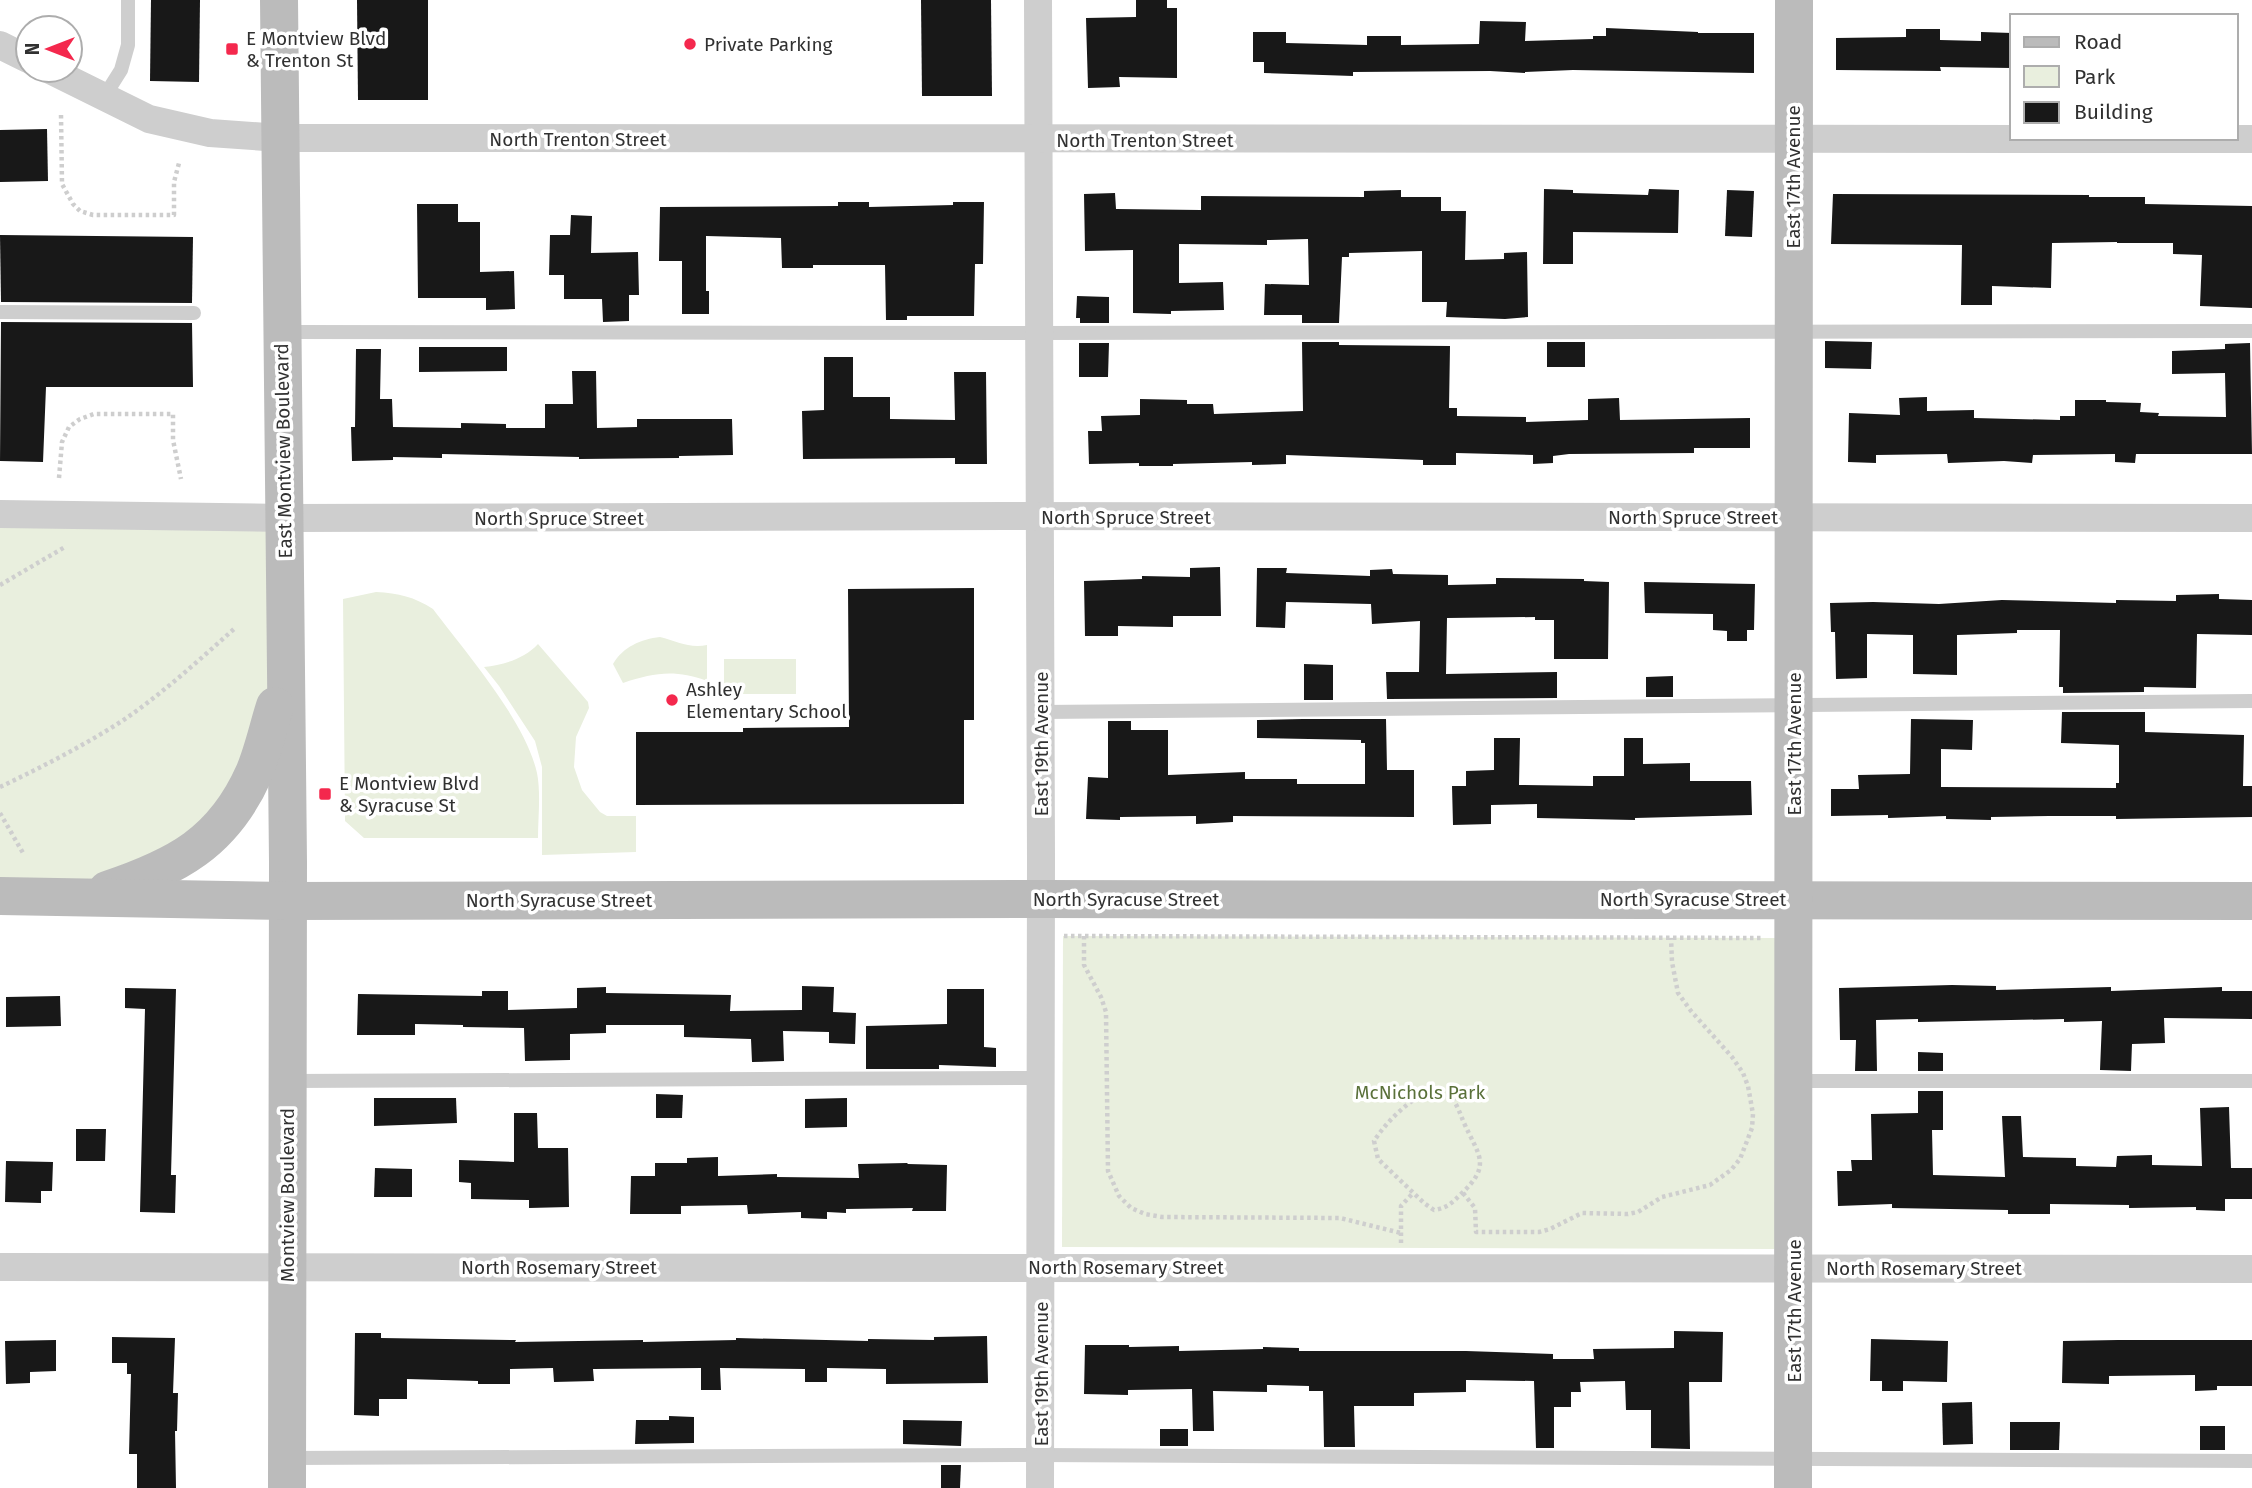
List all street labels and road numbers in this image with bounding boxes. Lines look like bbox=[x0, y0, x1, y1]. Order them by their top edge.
street label: East 17th Avenue bbox=[1782, 105, 1805, 249]
street label: North Trenton Street bbox=[489, 128, 667, 151]
street label: North Trenton Street bbox=[1056, 129, 1234, 152]
street label: East Montview Boulevard bbox=[270, 343, 297, 559]
street label: North Spruce Street bbox=[1041, 506, 1211, 529]
street label: North Spruce Street bbox=[1608, 506, 1778, 529]
street label: North Spruce Street bbox=[474, 507, 644, 530]
street label: East 19th Avenue bbox=[1030, 671, 1053, 817]
street label: East 17th Avenue bbox=[1783, 672, 1806, 816]
street label: North Syracuse Street bbox=[1033, 888, 1219, 911]
street label: North Syracuse Street bbox=[1600, 888, 1786, 911]
street label: North Syracuse Street bbox=[466, 889, 652, 912]
street label: Montview Boulevard bbox=[276, 1108, 299, 1282]
street label: East 17th Avenue bbox=[1783, 1239, 1806, 1383]
street label: North Rosemary Street bbox=[461, 1256, 657, 1279]
street label: North Rosemary Street bbox=[1028, 1256, 1224, 1279]
street label: North Rosemary Street bbox=[1826, 1257, 2022, 1280]
street label: East 19th Avenue bbox=[1030, 1301, 1053, 1447]

